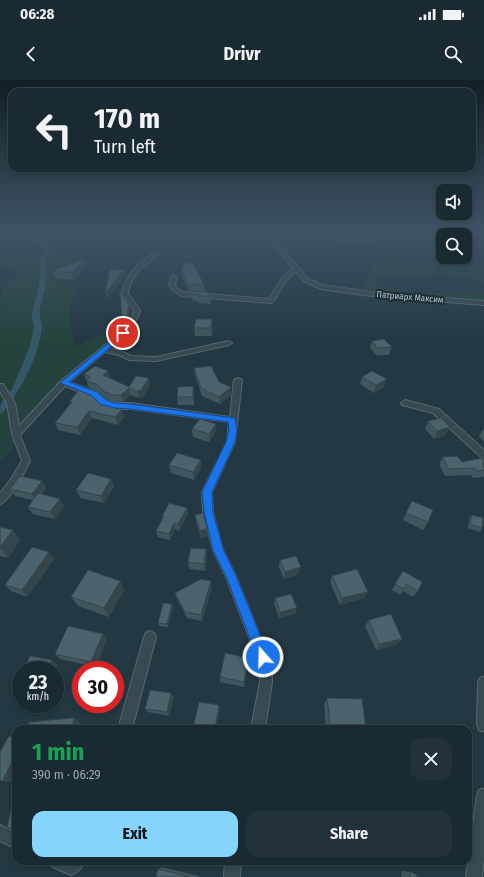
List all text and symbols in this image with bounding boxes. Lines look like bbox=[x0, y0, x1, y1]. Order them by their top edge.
text: 06:28 bbox=[20, 5, 54, 23]
icon: back bbox=[20, 43, 42, 65]
text: Drivr bbox=[223, 43, 261, 65]
icon: search bbox=[442, 43, 464, 65]
text: 170 m bbox=[94, 102, 160, 135]
icon: left bbox=[28, 104, 80, 156]
text: Turn left bbox=[94, 136, 156, 158]
map controls bbox=[436, 184, 472, 264]
button: sound bbox=[436, 184, 472, 220]
button: search bbox=[436, 228, 472, 264]
street label: Патриарх Максим bbox=[376, 289, 444, 305]
pin bbox=[106, 316, 140, 350]
icon: arrive bbox=[112, 322, 134, 344]
position arrow bbox=[242, 636, 284, 678]
speed limit sign: 30 bbox=[72, 661, 124, 713]
text: 23 bbox=[29, 670, 47, 694]
text: km/h bbox=[27, 691, 49, 703]
text: 1 min bbox=[32, 738, 84, 766]
button: close bbox=[410, 738, 452, 780]
text: 390 m · 06:29 bbox=[32, 767, 101, 782]
button: Exit bbox=[32, 811, 238, 857]
button: Share bbox=[246, 811, 452, 857]

